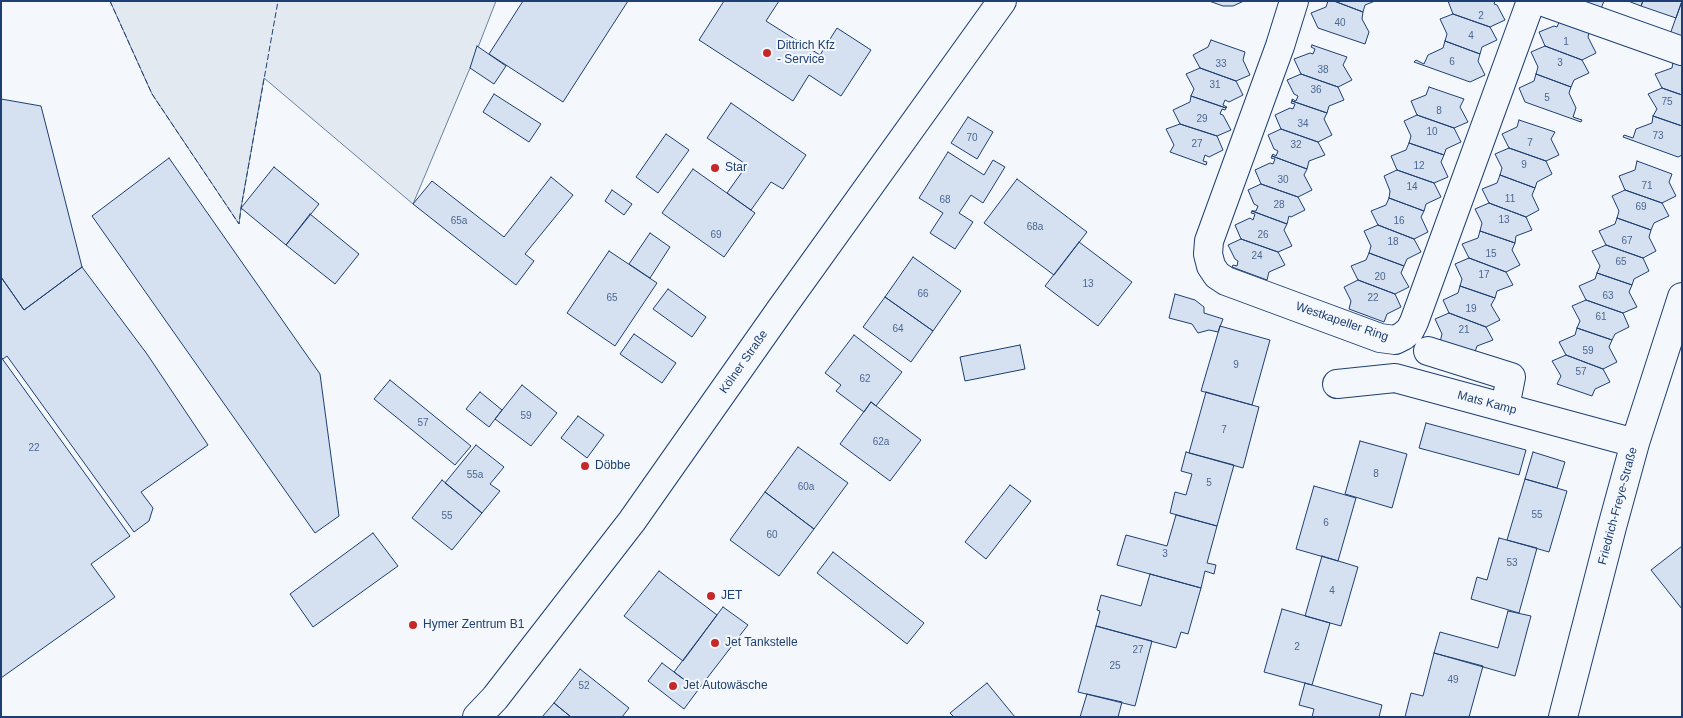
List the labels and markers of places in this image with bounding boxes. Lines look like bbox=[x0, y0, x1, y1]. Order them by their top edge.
place label: Dittrich Kfz - Service bbox=[777, 39, 835, 67]
marker: Dittrich Kfz - Service bbox=[761, 47, 773, 59]
place label: Star bbox=[725, 161, 747, 175]
marker: Star bbox=[709, 162, 721, 174]
place label: Döbbe bbox=[595, 459, 630, 473]
marker: Döbbe bbox=[579, 460, 591, 472]
place label: JET bbox=[721, 589, 742, 603]
marker: JET bbox=[705, 590, 717, 602]
place label: Hymer Zentrum B1 bbox=[423, 618, 524, 632]
marker: Hymer Zentrum B1 bbox=[407, 619, 419, 631]
place label: Jet Tankstelle bbox=[725, 636, 798, 650]
marker: Jet Tankstelle bbox=[709, 637, 721, 649]
place label: Jet Autowäsche bbox=[683, 679, 768, 693]
marker: Jet Autowäsche bbox=[667, 680, 679, 692]

